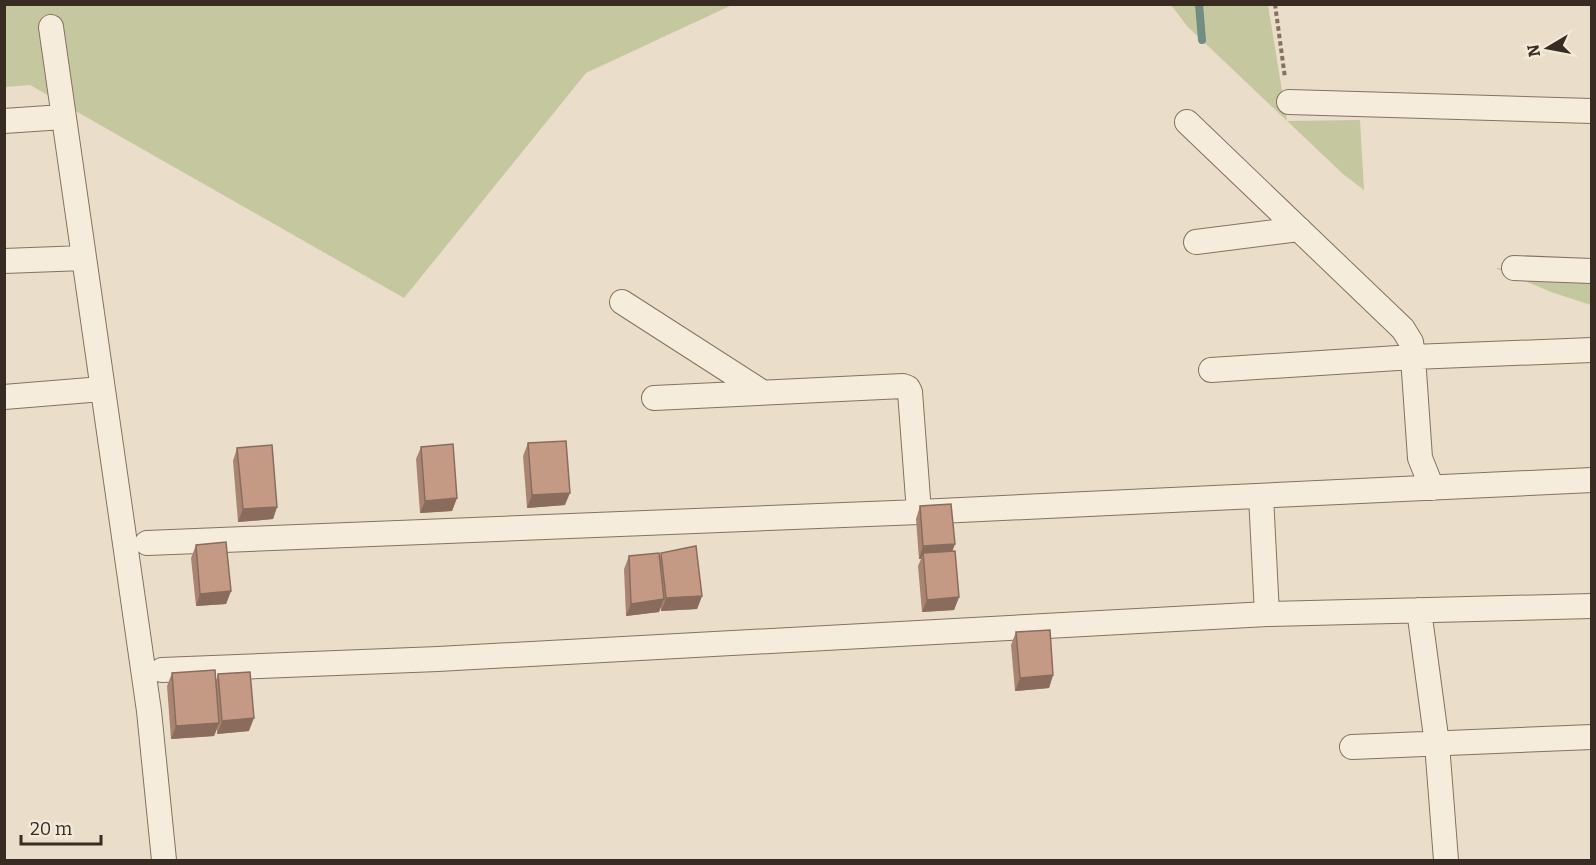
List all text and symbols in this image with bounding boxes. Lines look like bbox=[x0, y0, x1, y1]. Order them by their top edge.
north arrow bbox=[1518, 18, 1578, 78]
text: N bbox=[1523, 43, 1544, 58]
scale bar bbox=[21, 808, 100, 846]
text: 20 m bbox=[30, 818, 72, 840]

